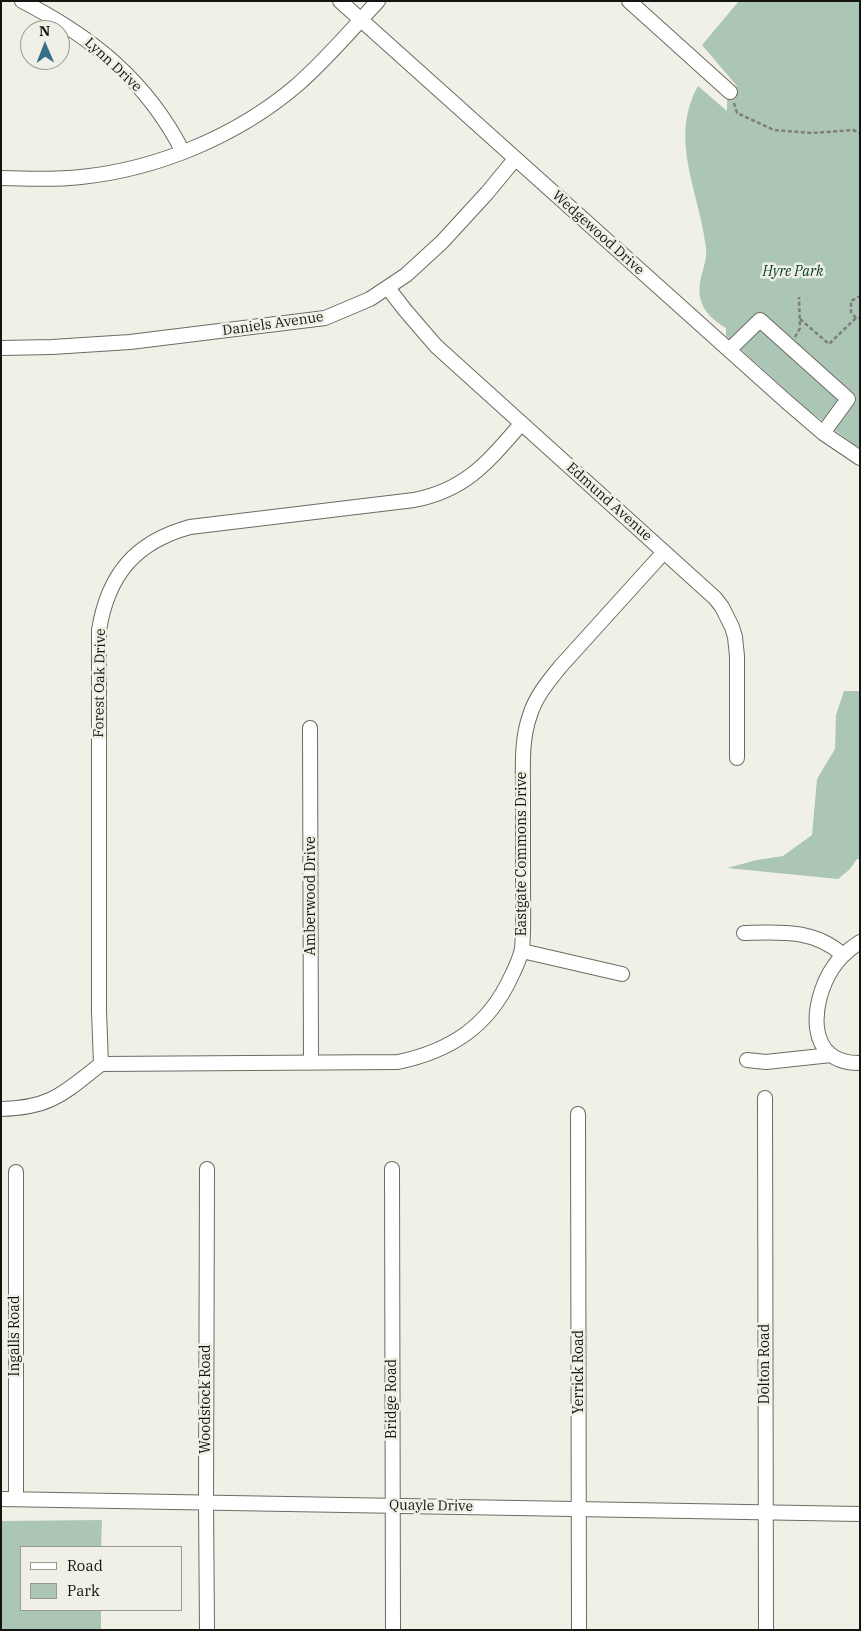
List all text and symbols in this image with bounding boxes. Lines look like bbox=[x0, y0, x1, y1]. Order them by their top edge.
north arrow bbox=[20, 20, 70, 70]
text: N bbox=[39, 22, 50, 40]
street label: Lynn Drive bbox=[81, 34, 145, 96]
street label: Wedgewood Drive bbox=[549, 187, 647, 279]
park label: Hyre Park bbox=[763, 264, 823, 280]
street label: Daniels Avenue bbox=[221, 309, 325, 339]
street label: Edmund Avenue bbox=[563, 459, 655, 545]
street label: Forest Oak Drive bbox=[91, 628, 109, 738]
street label: Eastgate Commons Drive bbox=[514, 772, 530, 936]
street label: Amberwood Drive bbox=[303, 836, 319, 956]
street label: Ingalls Road bbox=[7, 1296, 23, 1376]
street label: Dolton Road bbox=[757, 1324, 773, 1404]
street label: Yerrick Road bbox=[571, 1330, 587, 1414]
street label: Woodstock Road bbox=[198, 1344, 214, 1454]
street label: Bridge Road bbox=[384, 1359, 400, 1439]
street label: Quayle Drive bbox=[389, 1497, 473, 1515]
legend bbox=[20, 1546, 182, 1611]
text: Road bbox=[67, 1556, 103, 1575]
text: Park bbox=[67, 1581, 100, 1600]

